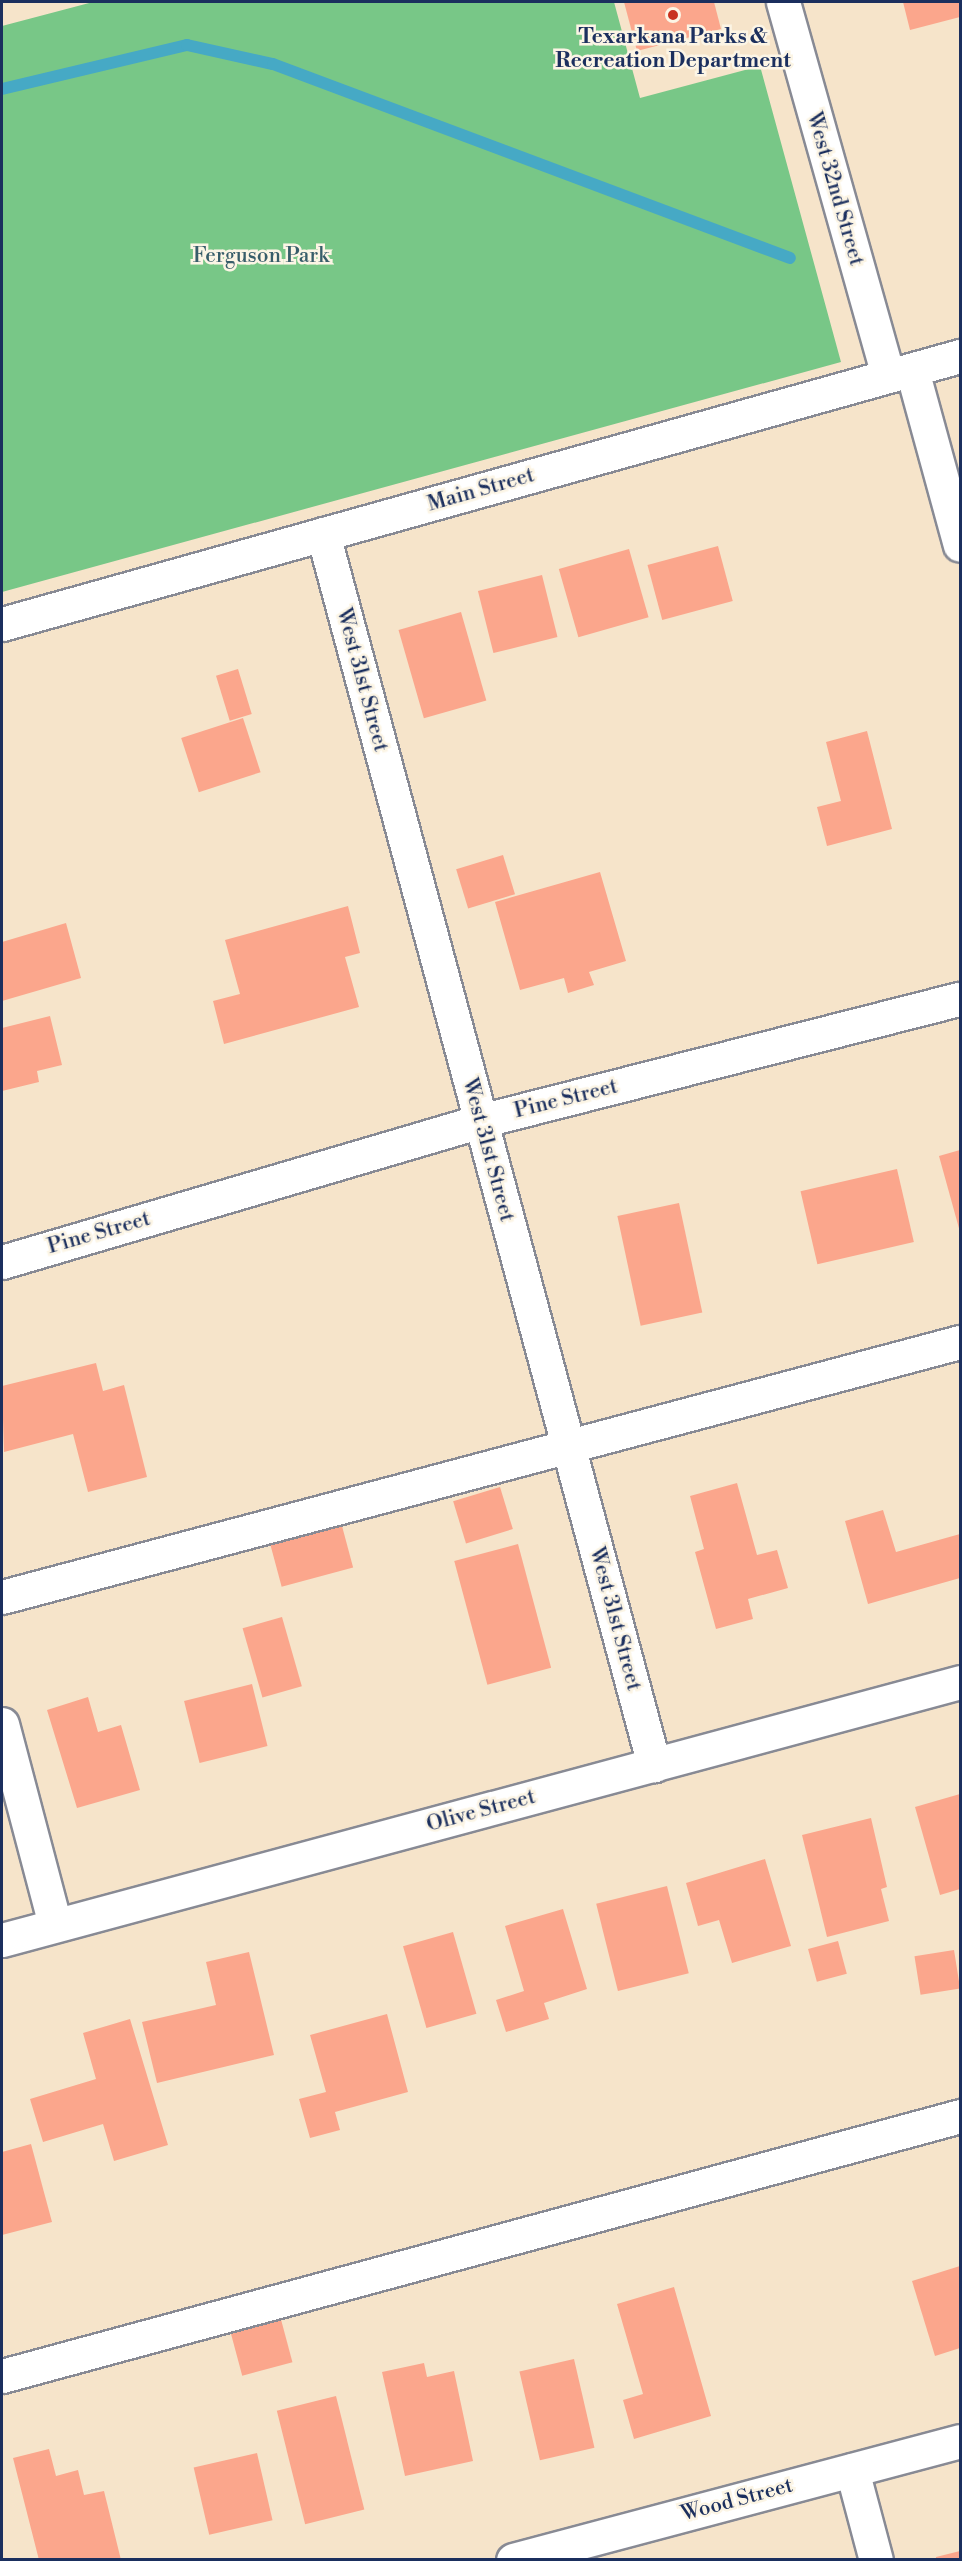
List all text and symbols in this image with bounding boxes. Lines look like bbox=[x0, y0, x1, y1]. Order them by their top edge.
marker: Texarkana Parks & Recreation Department bbox=[666, 8, 680, 22]
place label: Texarkana Parks & Recreation Department bbox=[555, 24, 791, 74]
street label: West 32nd Street bbox=[801, 109, 869, 269]
park label: Ferguson Park bbox=[193, 243, 329, 269]
street label: Main Street bbox=[425, 463, 537, 517]
street label: West 31st Street bbox=[331, 605, 393, 755]
street label: Pine Street bbox=[512, 1074, 620, 1124]
street label: West 31st Street bbox=[457, 1075, 519, 1225]
street label: Pine Street bbox=[45, 1206, 153, 1260]
street label: West 31st Street bbox=[584, 1544, 646, 1694]
street label: Olive Street bbox=[424, 1784, 538, 1838]
street label: Wood Street bbox=[678, 2473, 796, 2527]

